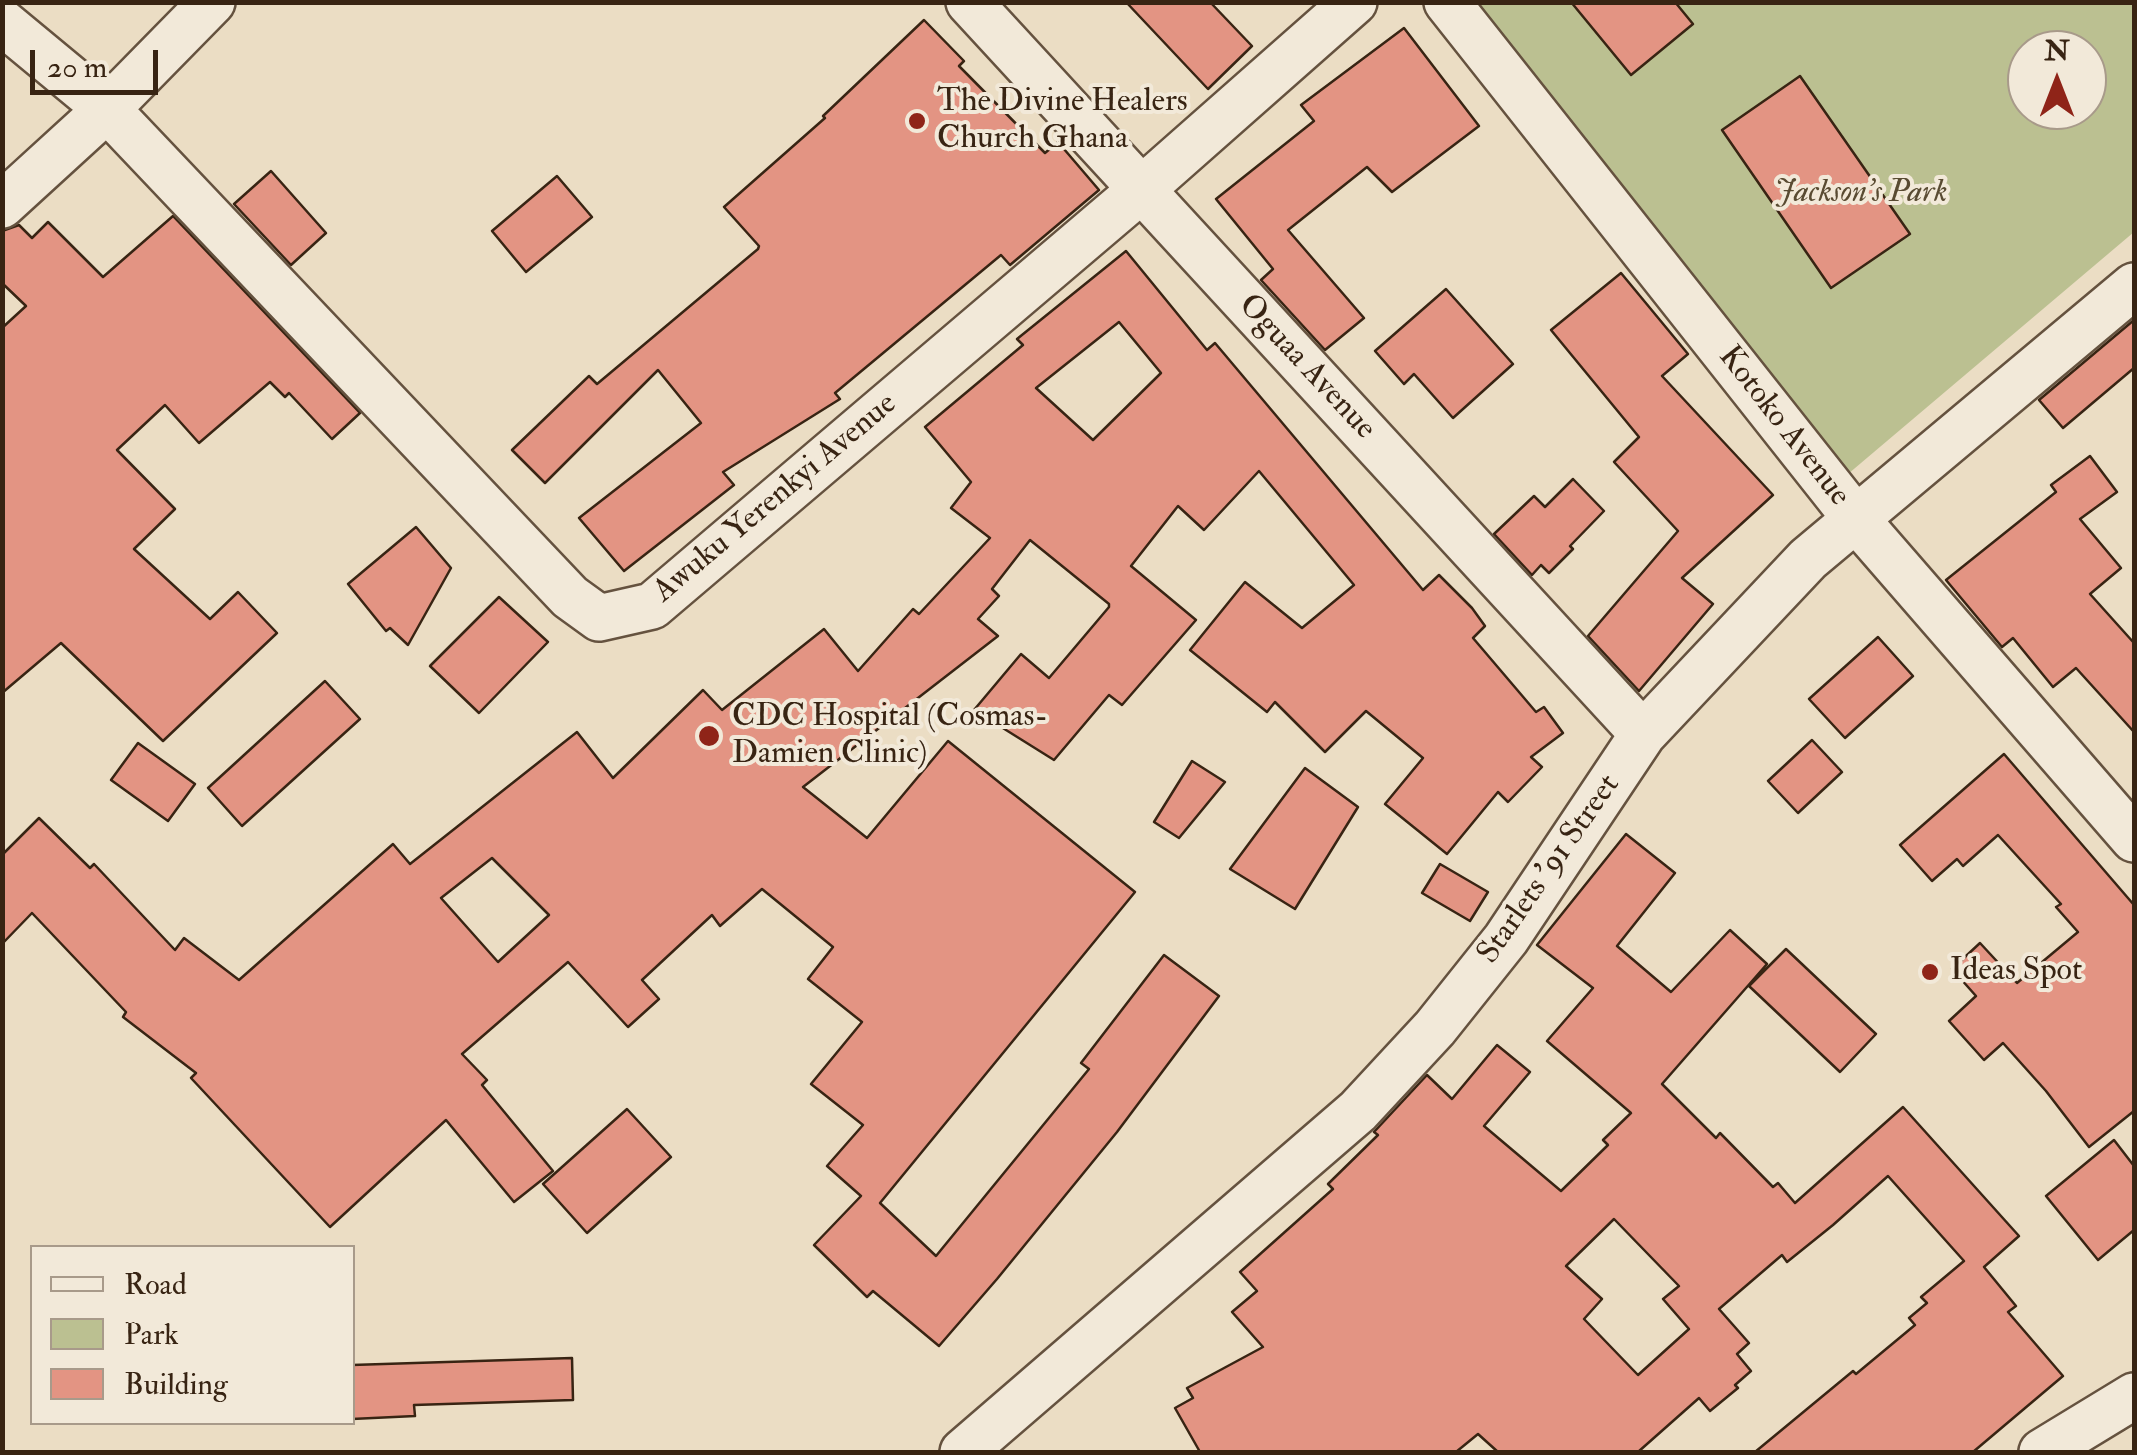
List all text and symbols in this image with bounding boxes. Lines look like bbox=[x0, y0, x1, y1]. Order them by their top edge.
scale bar bbox=[35, 30, 162, 92]
north arrow bbox=[2007, 30, 2107, 130]
text: N bbox=[2044, 34, 2070, 69]
text: 20 m bbox=[47, 49, 107, 86]
place label: The Divine Healers Church Ghana bbox=[937, 84, 1188, 159]
marker: The Divine Healers Church Ghana bbox=[906, 110, 928, 132]
park label: Jackson's Park bbox=[1775, 175, 1947, 213]
street label: Oguaa Avenue bbox=[1229, 288, 1383, 448]
street label: Kotoko Avenue bbox=[1709, 339, 1857, 515]
street label: Awuku Yerenkyi Avenue bbox=[647, 386, 905, 612]
place label: CDC Hospital (Cosmas- Damien Clinic) bbox=[732, 699, 1048, 774]
marker: CDC Hospital (Cosmas- Damien Clinic) bbox=[696, 723, 722, 749]
street label: Starlets '91 Street bbox=[1471, 768, 1629, 972]
place label: Ideas Spot bbox=[1950, 953, 2082, 991]
marker: Ideas Spot bbox=[1919, 961, 1941, 983]
legend bbox=[30, 1245, 355, 1425]
text: Road bbox=[124, 1266, 187, 1303]
text: Park bbox=[124, 1316, 179, 1353]
text: Building bbox=[124, 1366, 228, 1403]

